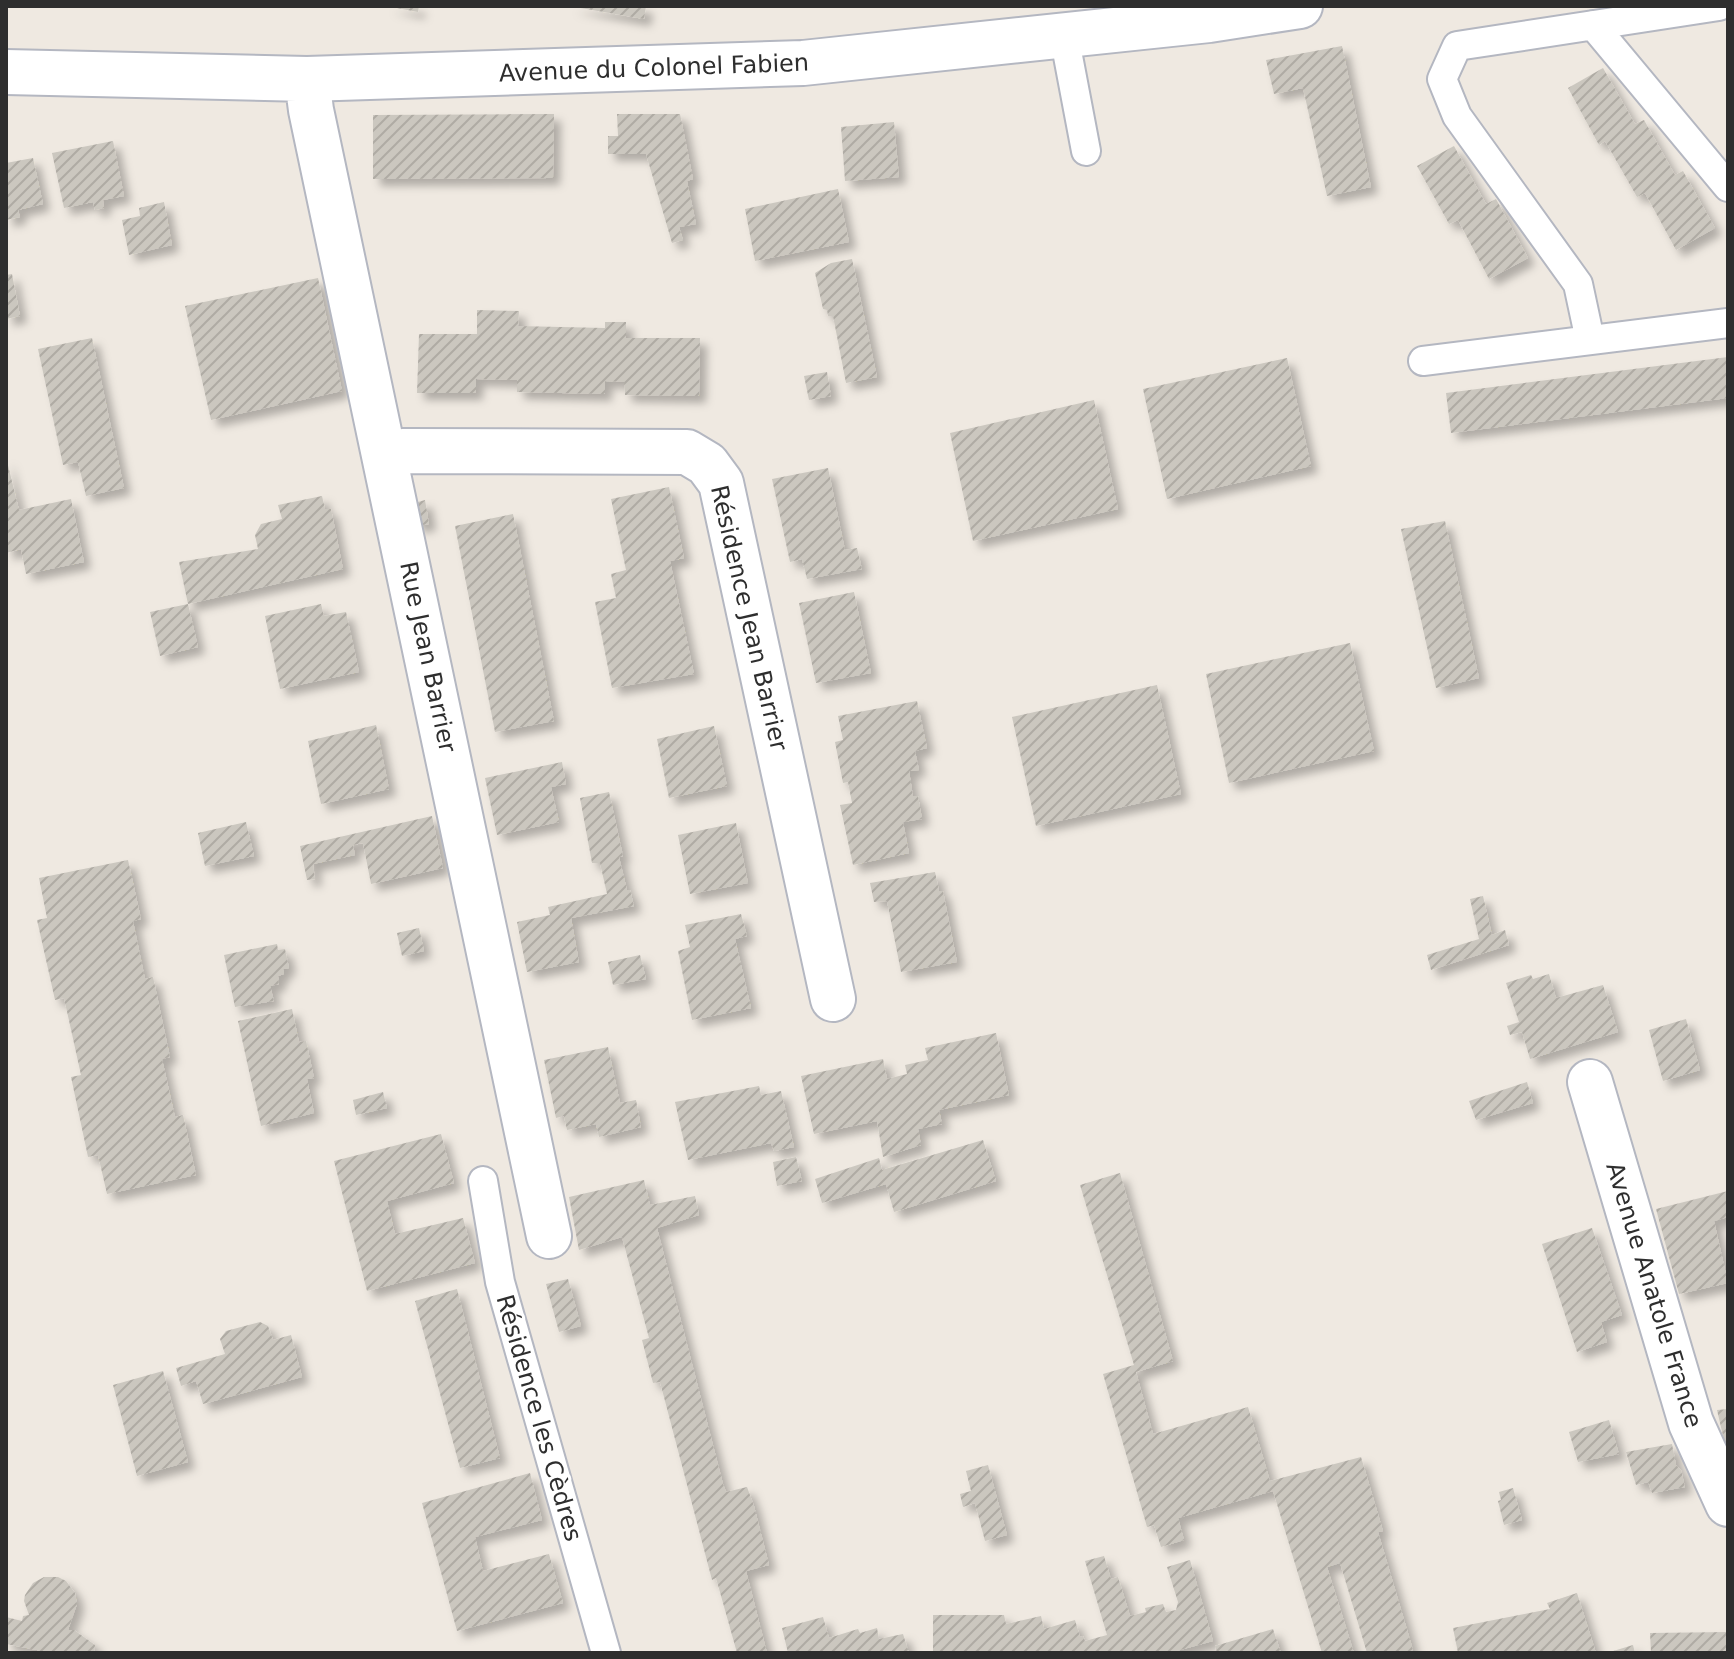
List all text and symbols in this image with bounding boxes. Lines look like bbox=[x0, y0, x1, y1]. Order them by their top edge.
street label: Avenue du Colonel Fabien bbox=[499, 49, 809, 87]
street label: Résidence Jean Barrier bbox=[705, 483, 793, 754]
street label: Rue Jean Barrier bbox=[394, 559, 462, 755]
street label: Avenue Anatole France bbox=[1600, 1159, 1708, 1431]
street label: Résidence les Cèdres bbox=[490, 1291, 588, 1545]

